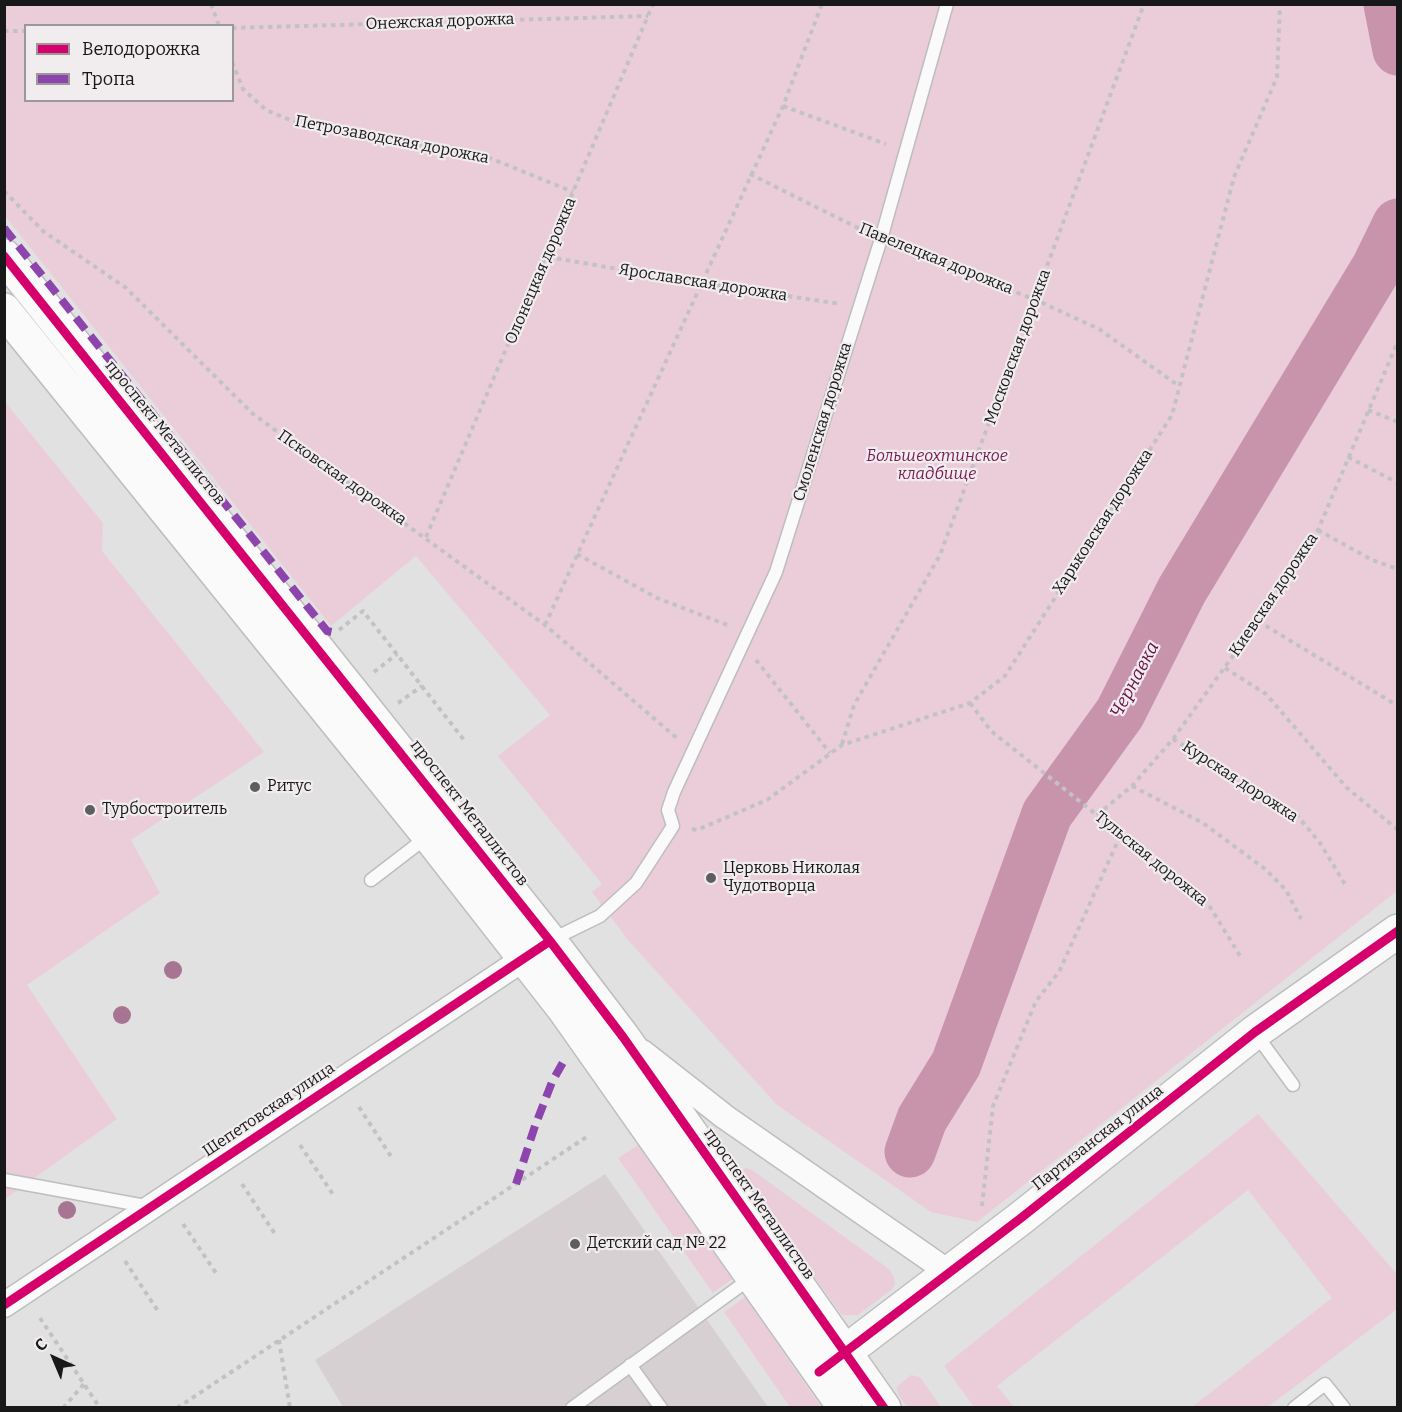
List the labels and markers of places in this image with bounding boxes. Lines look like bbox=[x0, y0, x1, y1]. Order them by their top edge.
place label: Ритус bbox=[267, 777, 312, 797]
marker: Ритус bbox=[248, 780, 262, 794]
place label: Турбостроитель bbox=[102, 800, 227, 820]
marker: Турбостроитель bbox=[83, 803, 97, 817]
place label: Церковь Николая Чудотворца bbox=[723, 859, 860, 897]
marker: Церковь Николая Чудотворца bbox=[704, 871, 718, 885]
place label: Детский сад № 22 bbox=[587, 1234, 726, 1254]
marker: Детский сад № 22 bbox=[568, 1237, 582, 1251]

